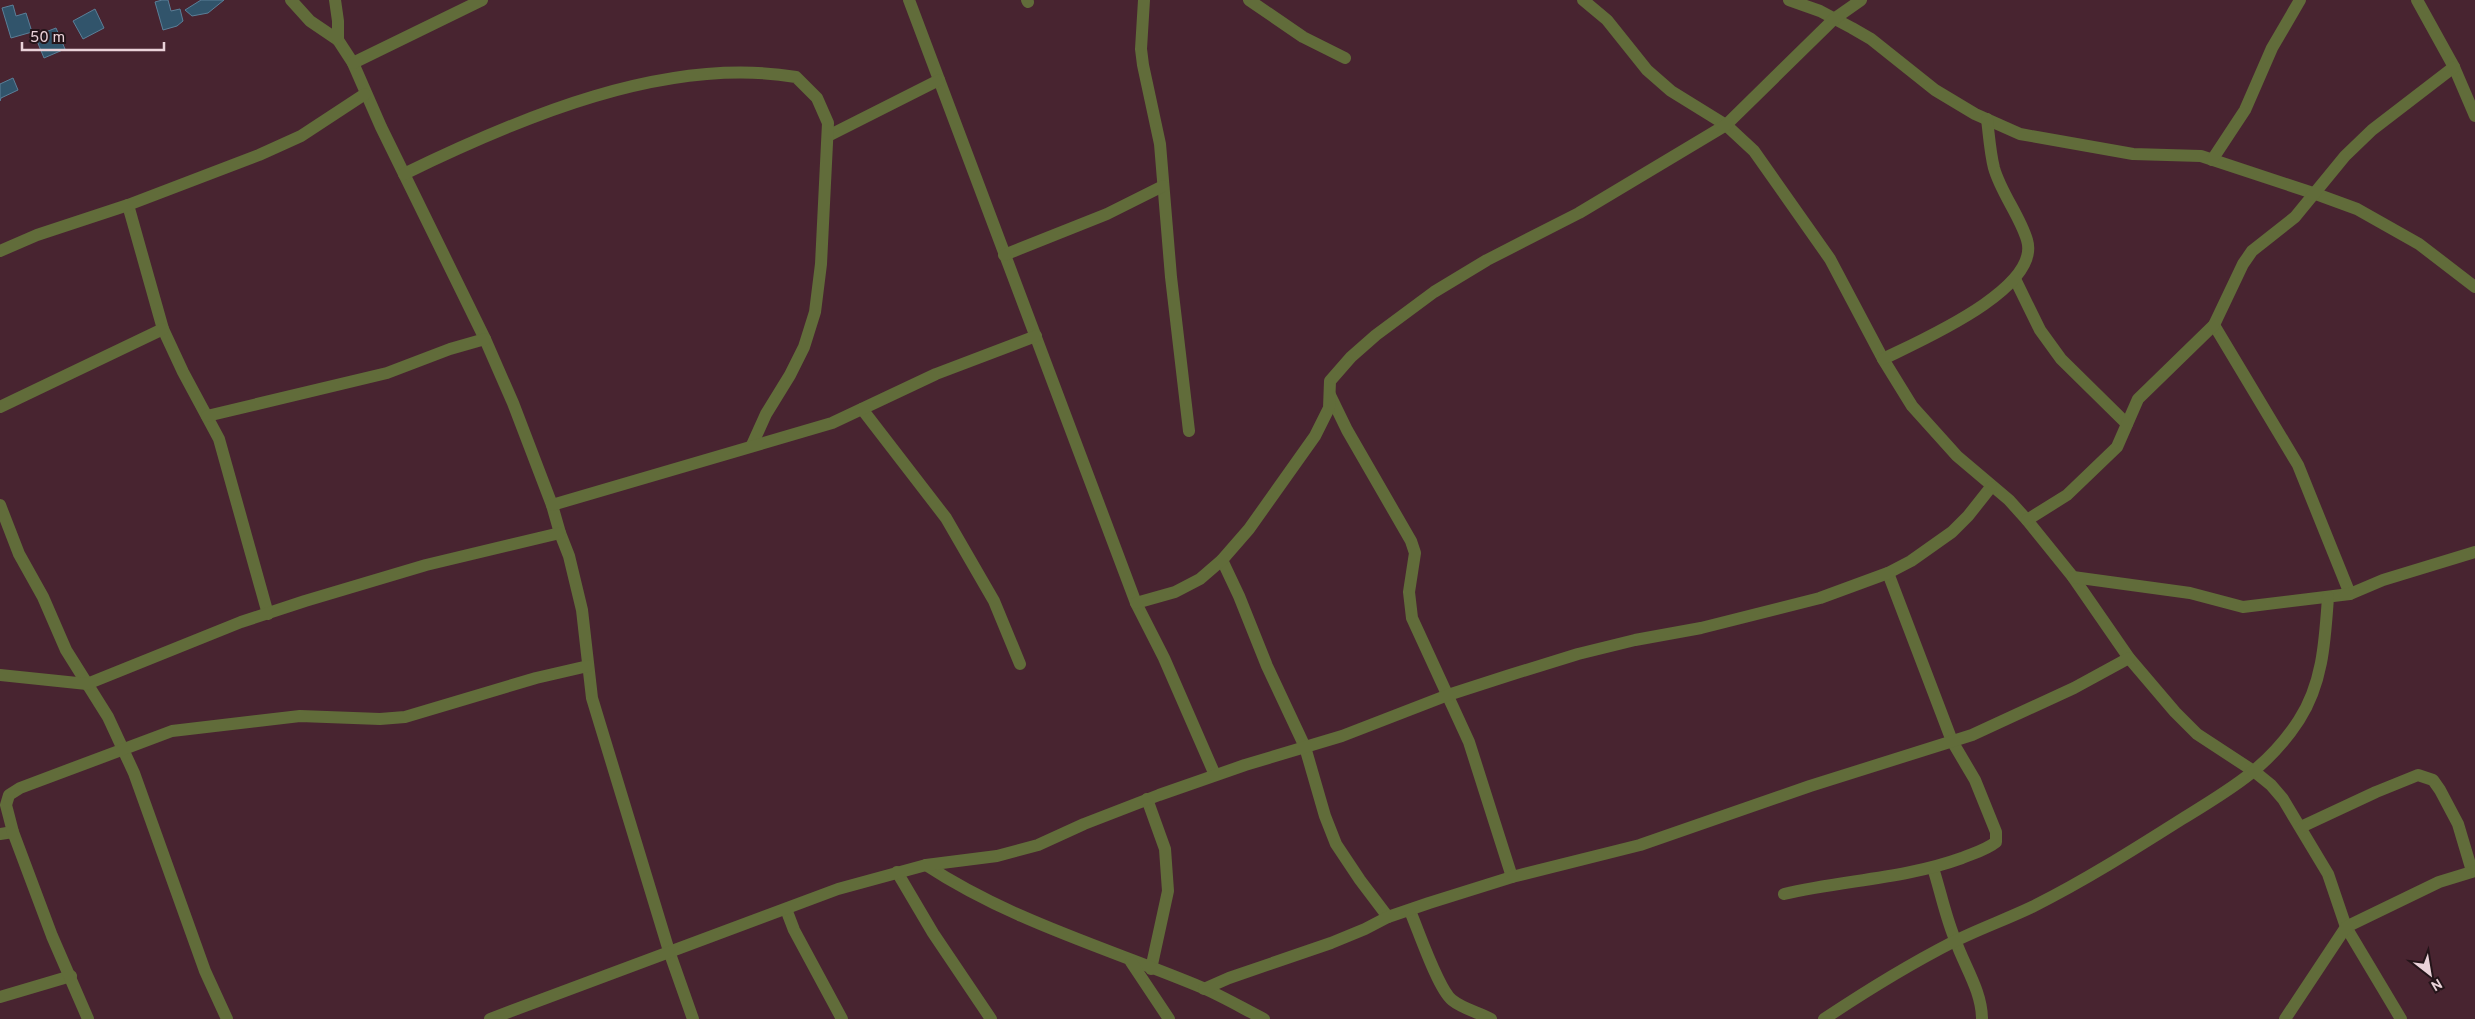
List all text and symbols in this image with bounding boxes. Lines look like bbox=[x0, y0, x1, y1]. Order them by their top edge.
scale bar bbox=[22, 20, 165, 52]
text: 50 m bbox=[30, 29, 65, 48]
north arrow bbox=[2405, 949, 2455, 999]
text: N bbox=[2427, 974, 2445, 994]

